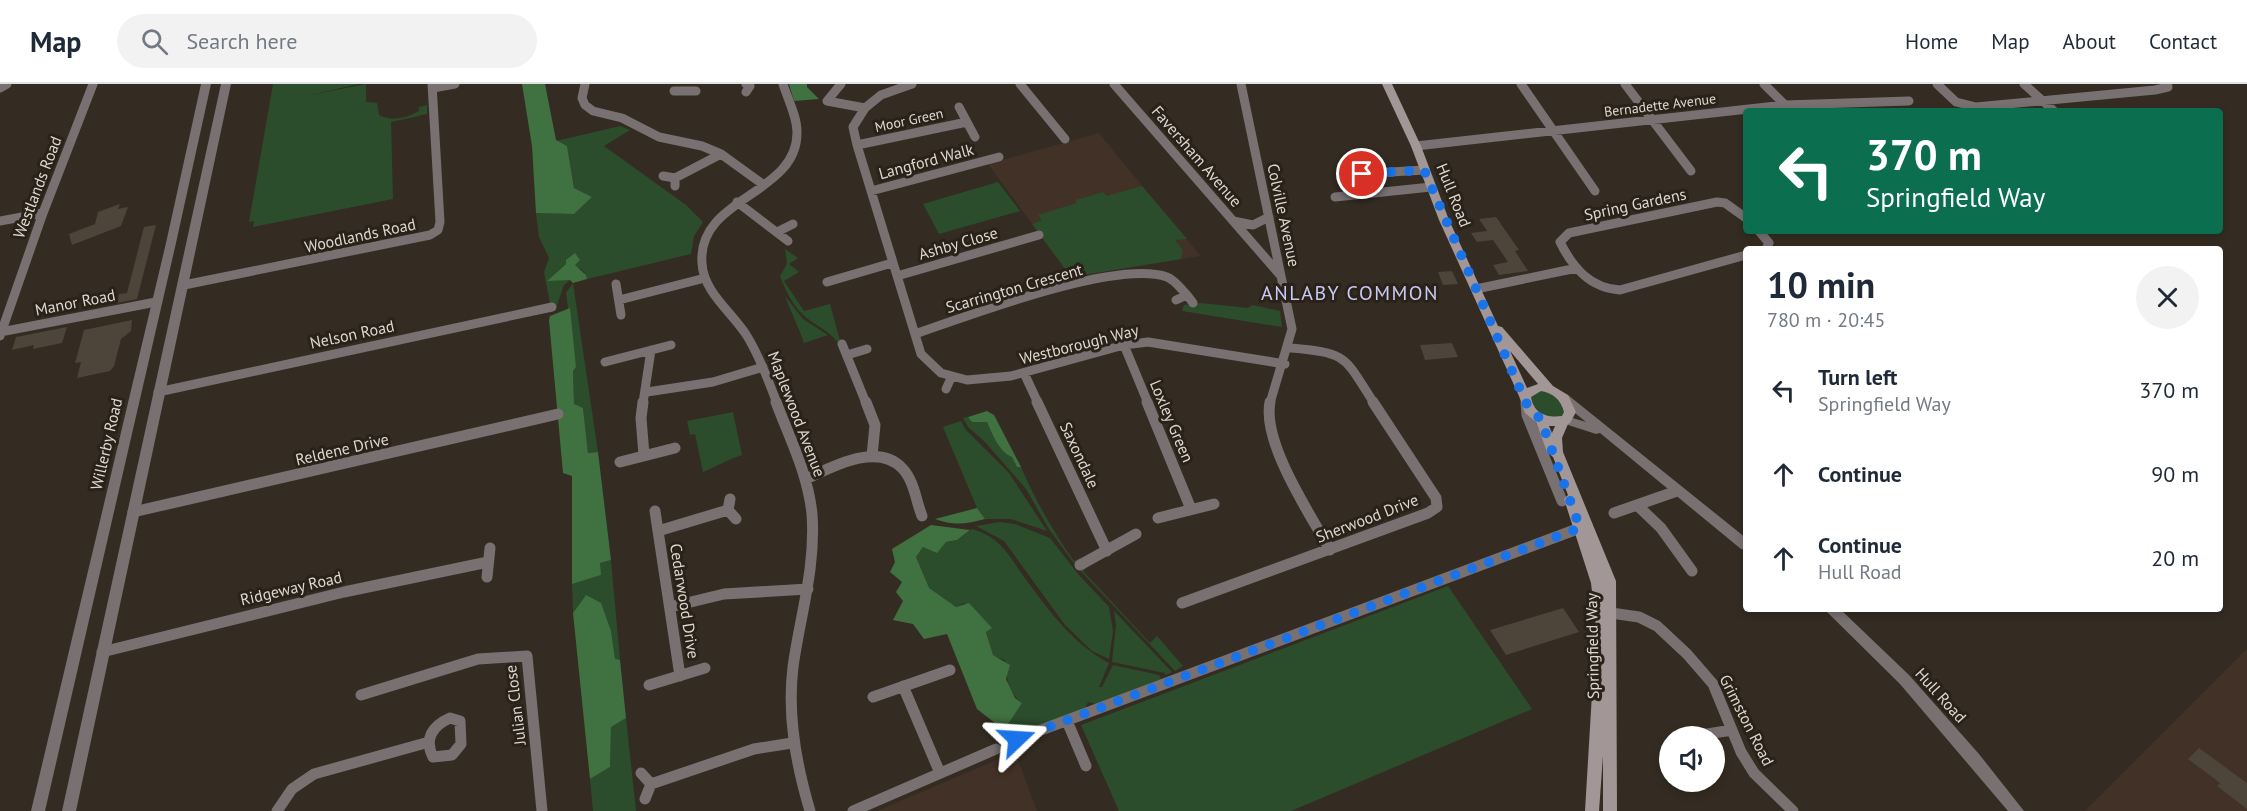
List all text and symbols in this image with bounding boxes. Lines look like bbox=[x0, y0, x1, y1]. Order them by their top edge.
search box bbox=[117, 14, 537, 68]
text: Map bbox=[30, 23, 81, 60]
icon: search bbox=[138, 25, 171, 58]
text: Search here bbox=[186, 27, 297, 55]
text: Home bbox=[1905, 28, 1958, 55]
text: Map bbox=[1991, 28, 2030, 55]
text: About bbox=[2063, 28, 2116, 55]
text: Contact bbox=[2149, 28, 2217, 55]
street label: Bernadette Avenue bbox=[1603, 89, 1717, 121]
street label: Faversham Avenue bbox=[1148, 101, 1246, 211]
street label: Moor Green bbox=[873, 104, 945, 136]
text: 370 m bbox=[1866, 127, 1982, 182]
icon: left bbox=[1767, 132, 1845, 210]
street label: Westlands Road bbox=[8, 133, 66, 241]
street label: Langford Walk bbox=[876, 139, 976, 183]
pin bbox=[1336, 148, 1387, 199]
icon: arrive bbox=[1345, 157, 1378, 190]
street label: Hull Road bbox=[1432, 160, 1476, 230]
street label: Colville Avenue bbox=[1263, 162, 1305, 268]
text: Springfield Way bbox=[1866, 180, 2045, 214]
street label: Spring Gardens bbox=[1582, 183, 1688, 225]
street label: Woodlands Road bbox=[303, 213, 417, 257]
street label: Ashby Close bbox=[916, 222, 1000, 264]
street label: Scarrington Crescent bbox=[943, 259, 1085, 317]
text: 10 min bbox=[1767, 261, 1875, 308]
button: close bbox=[2136, 266, 2199, 329]
district label: ANLABY COMMON bbox=[1261, 280, 1439, 306]
street label: Manor Road bbox=[33, 284, 117, 320]
text: 780 m · 20:45 bbox=[1767, 307, 1885, 333]
street label: Nelson Road bbox=[308, 315, 396, 353]
street label: Westborough Way bbox=[1017, 319, 1141, 368]
street label: Maplewood Avenue bbox=[764, 348, 830, 480]
text: Turn left bbox=[1818, 363, 1898, 391]
icon: left bbox=[1767, 374, 1800, 407]
text: 370 m bbox=[2139, 376, 2199, 404]
street label: Loxley Green bbox=[1146, 377, 1198, 465]
text: Springfield Way bbox=[1818, 391, 1951, 417]
street label: Willerby Road bbox=[86, 396, 126, 492]
street label: Saxondale bbox=[1056, 419, 1104, 491]
street label: Reldene Drive bbox=[293, 429, 391, 469]
icon: ahead bbox=[1767, 458, 1800, 491]
text: Continue bbox=[1818, 460, 1902, 488]
text: 90 m bbox=[2151, 460, 2199, 488]
street label: Sherwood Drive bbox=[1313, 489, 1421, 547]
text: Continue bbox=[1818, 531, 1902, 559]
street label: Cedarwood Drive bbox=[666, 542, 704, 660]
icon: ahead bbox=[1767, 542, 1800, 575]
text: 20 m bbox=[2151, 544, 2199, 572]
text: Hull Road bbox=[1818, 559, 1902, 585]
street label: Ridgeway Road bbox=[238, 567, 344, 609]
street label: Springfield Way bbox=[1581, 592, 1603, 699]
street label: Hull Road bbox=[1911, 663, 1971, 727]
street label: Julian Close bbox=[500, 664, 530, 747]
street label: Grimston Road bbox=[1715, 671, 1779, 769]
position arrow bbox=[985, 707, 1049, 771]
map controls bbox=[1659, 726, 1725, 792]
button: sound bbox=[1659, 726, 1725, 792]

